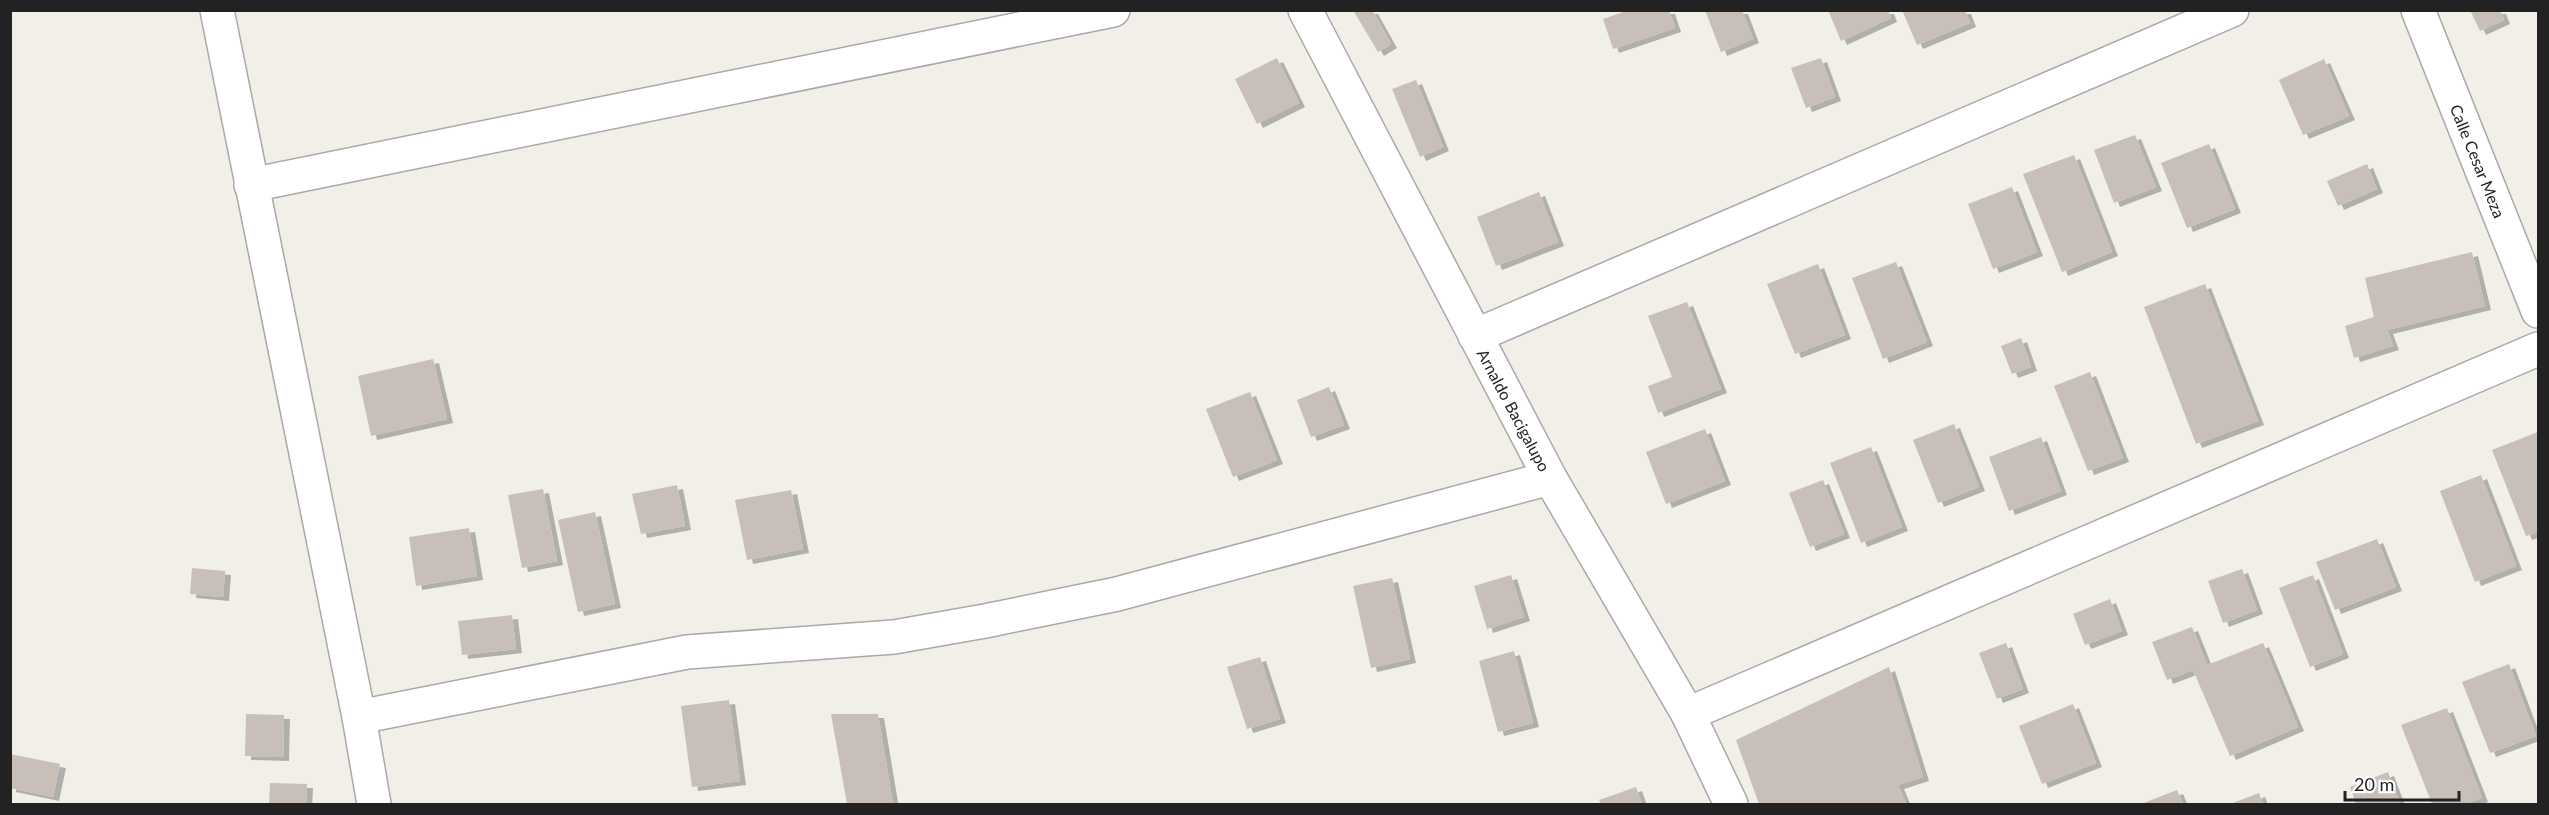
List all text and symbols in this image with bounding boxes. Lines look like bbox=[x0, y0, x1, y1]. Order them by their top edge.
street label: Calle Cesar Meza bbox=[2447, 102, 2509, 220]
street label: Arnaldo Bacigalupo bbox=[1474, 345, 1554, 475]
scale bar bbox=[2345, 764, 2459, 802]
text: 20 m bbox=[2354, 773, 2394, 795]

